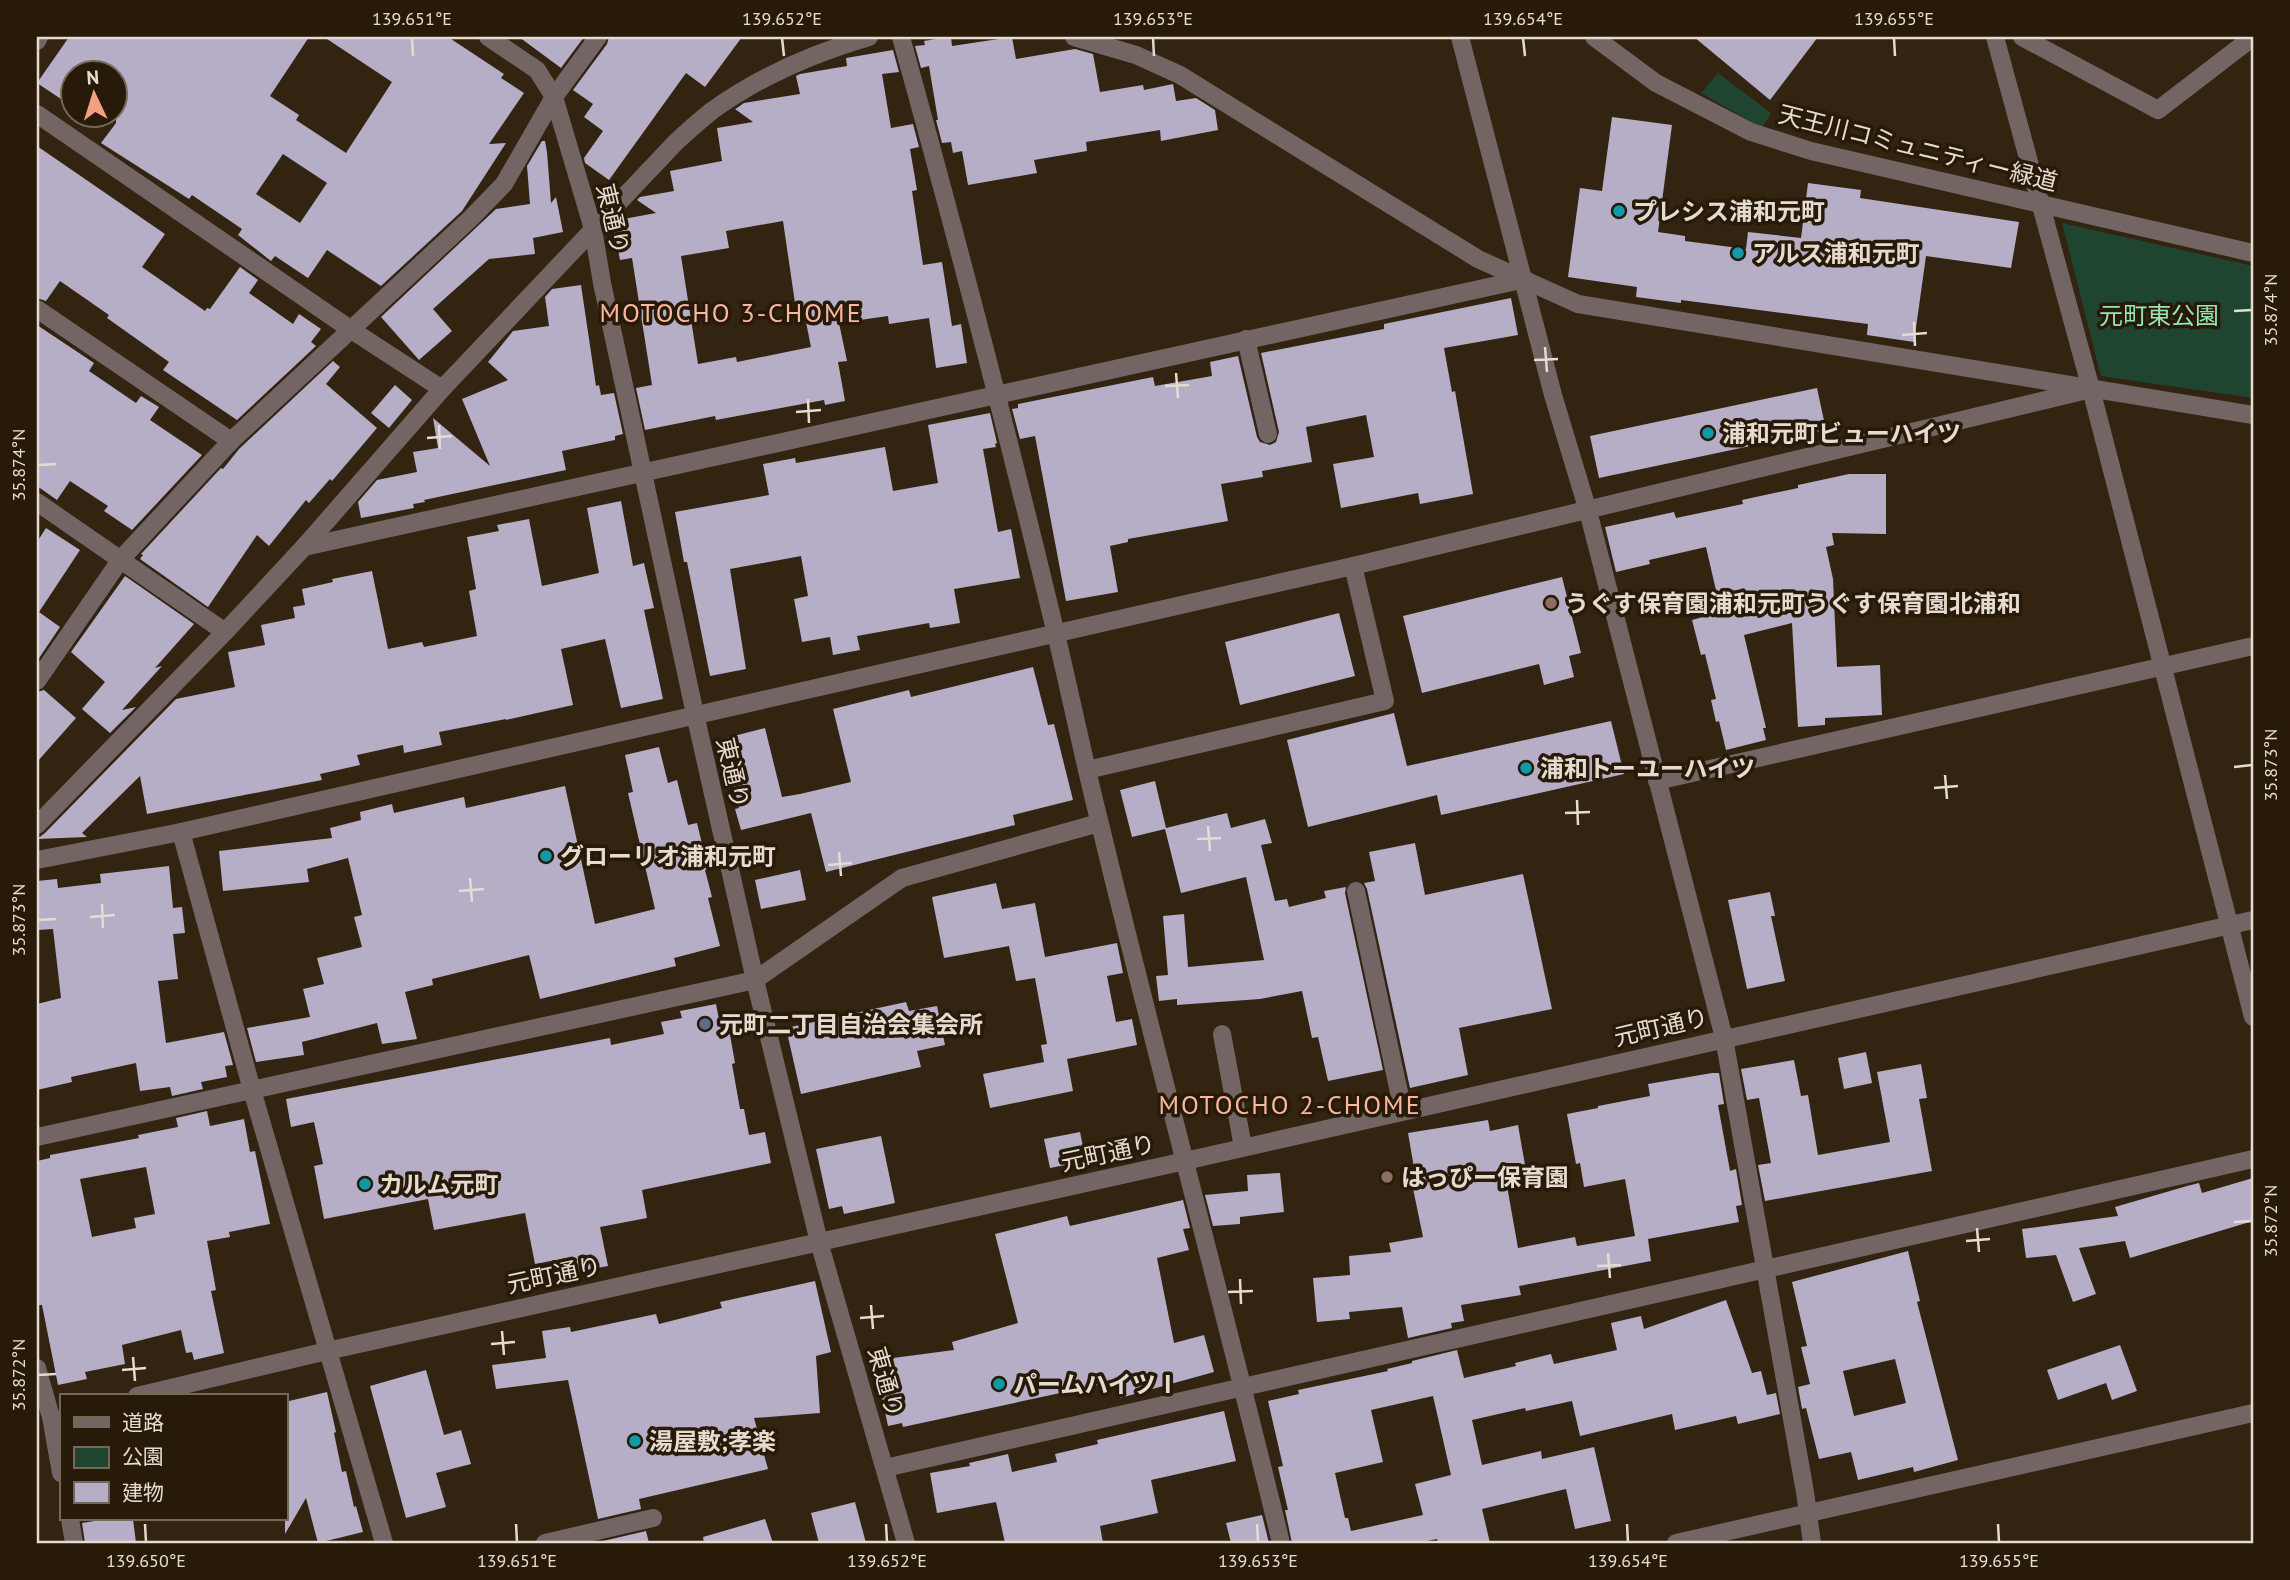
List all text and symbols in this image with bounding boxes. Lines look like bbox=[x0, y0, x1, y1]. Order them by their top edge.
text: 139.651°E bbox=[372, 7, 452, 30]
text: 139.652°E bbox=[742, 7, 822, 30]
text: 139.653°E bbox=[1113, 7, 1193, 30]
text: 139.654°E bbox=[1483, 7, 1563, 30]
text: 139.655°E bbox=[1854, 7, 1934, 30]
north arrow bbox=[60, 60, 130, 130]
text: N bbox=[86, 65, 100, 89]
street label: 天王川コミュニティー緑道 bbox=[1775, 98, 2061, 198]
street label: 東通り bbox=[590, 180, 636, 258]
place label: プレシス浦和元町 bbox=[1633, 196, 1825, 227]
marker: プレシス浦和元町 bbox=[1611, 203, 1627, 219]
place label: アルス浦和元町 bbox=[1752, 238, 1920, 269]
marker: アルス浦和元町 bbox=[1730, 245, 1746, 261]
text: 35.874°N bbox=[2259, 274, 2282, 346]
district label: MOTOCHO 3-CHOME bbox=[599, 296, 863, 329]
park label: 元町東公園 bbox=[2099, 300, 2219, 331]
place label: 浦和元町ビューハイツ bbox=[1722, 418, 1961, 449]
marker: 浦和元町ビューハイツ bbox=[1700, 425, 1716, 441]
text: 35.874°N bbox=[7, 429, 30, 501]
place label: うぐす保育園浦和元町うぐす保育園北浦和 bbox=[1565, 588, 2021, 619]
marker: うぐす保育園浦和元町うぐす保育園北浦和 bbox=[1543, 595, 1559, 611]
text: 35.873°N bbox=[2259, 729, 2282, 801]
street label: 東通り bbox=[710, 734, 756, 812]
place label: 浦和トーユーハイツ bbox=[1540, 753, 1755, 784]
marker: 浦和トーユーハイツ bbox=[1518, 760, 1534, 776]
place label: グローリオ浦和元町 bbox=[560, 841, 776, 872]
marker: グローリオ浦和元町 bbox=[538, 848, 554, 864]
text: 35.873°N bbox=[7, 884, 30, 956]
street label: 元町通り bbox=[1611, 1001, 1711, 1053]
place label: 元町二丁目自治会集会所 bbox=[719, 1009, 983, 1040]
marker: 元町二丁目自治会集会所 bbox=[697, 1016, 713, 1032]
district label: MOTOCHO 2-CHOME bbox=[1158, 1088, 1422, 1121]
street label: 元町通り bbox=[1058, 1128, 1158, 1178]
place label: はっぴー保育園 bbox=[1401, 1162, 1569, 1193]
place label: カルム元町 bbox=[379, 1169, 499, 1200]
marker: はっぴー保育園 bbox=[1379, 1169, 1395, 1185]
marker: カルム元町 bbox=[357, 1176, 373, 1192]
text: 35.872°N bbox=[2259, 1185, 2282, 1257]
street label: 元町通り bbox=[504, 1250, 604, 1300]
text: 35.872°N bbox=[7, 1339, 30, 1411]
street label: 東通り bbox=[861, 1343, 911, 1421]
place label: パームハイツⅠ bbox=[1013, 1369, 1180, 1400]
marker: パームハイツⅠ bbox=[991, 1376, 1007, 1392]
legend bbox=[60, 1394, 287, 1520]
text: 道路 bbox=[122, 1409, 164, 1436]
place label: 湯屋敷;孝楽 bbox=[649, 1426, 776, 1457]
marker: 湯屋敷;孝楽 bbox=[627, 1433, 643, 1449]
text: 公園 bbox=[122, 1443, 164, 1470]
text: 建物 bbox=[122, 1479, 164, 1506]
text: 139.650°E bbox=[106, 1549, 186, 1572]
text: 139.651°E bbox=[477, 1549, 557, 1572]
text: 139.652°E bbox=[847, 1549, 927, 1572]
text: 139.653°E bbox=[1218, 1549, 1298, 1572]
text: 139.654°E bbox=[1588, 1549, 1668, 1572]
text: 139.655°E bbox=[1959, 1549, 2039, 1572]

